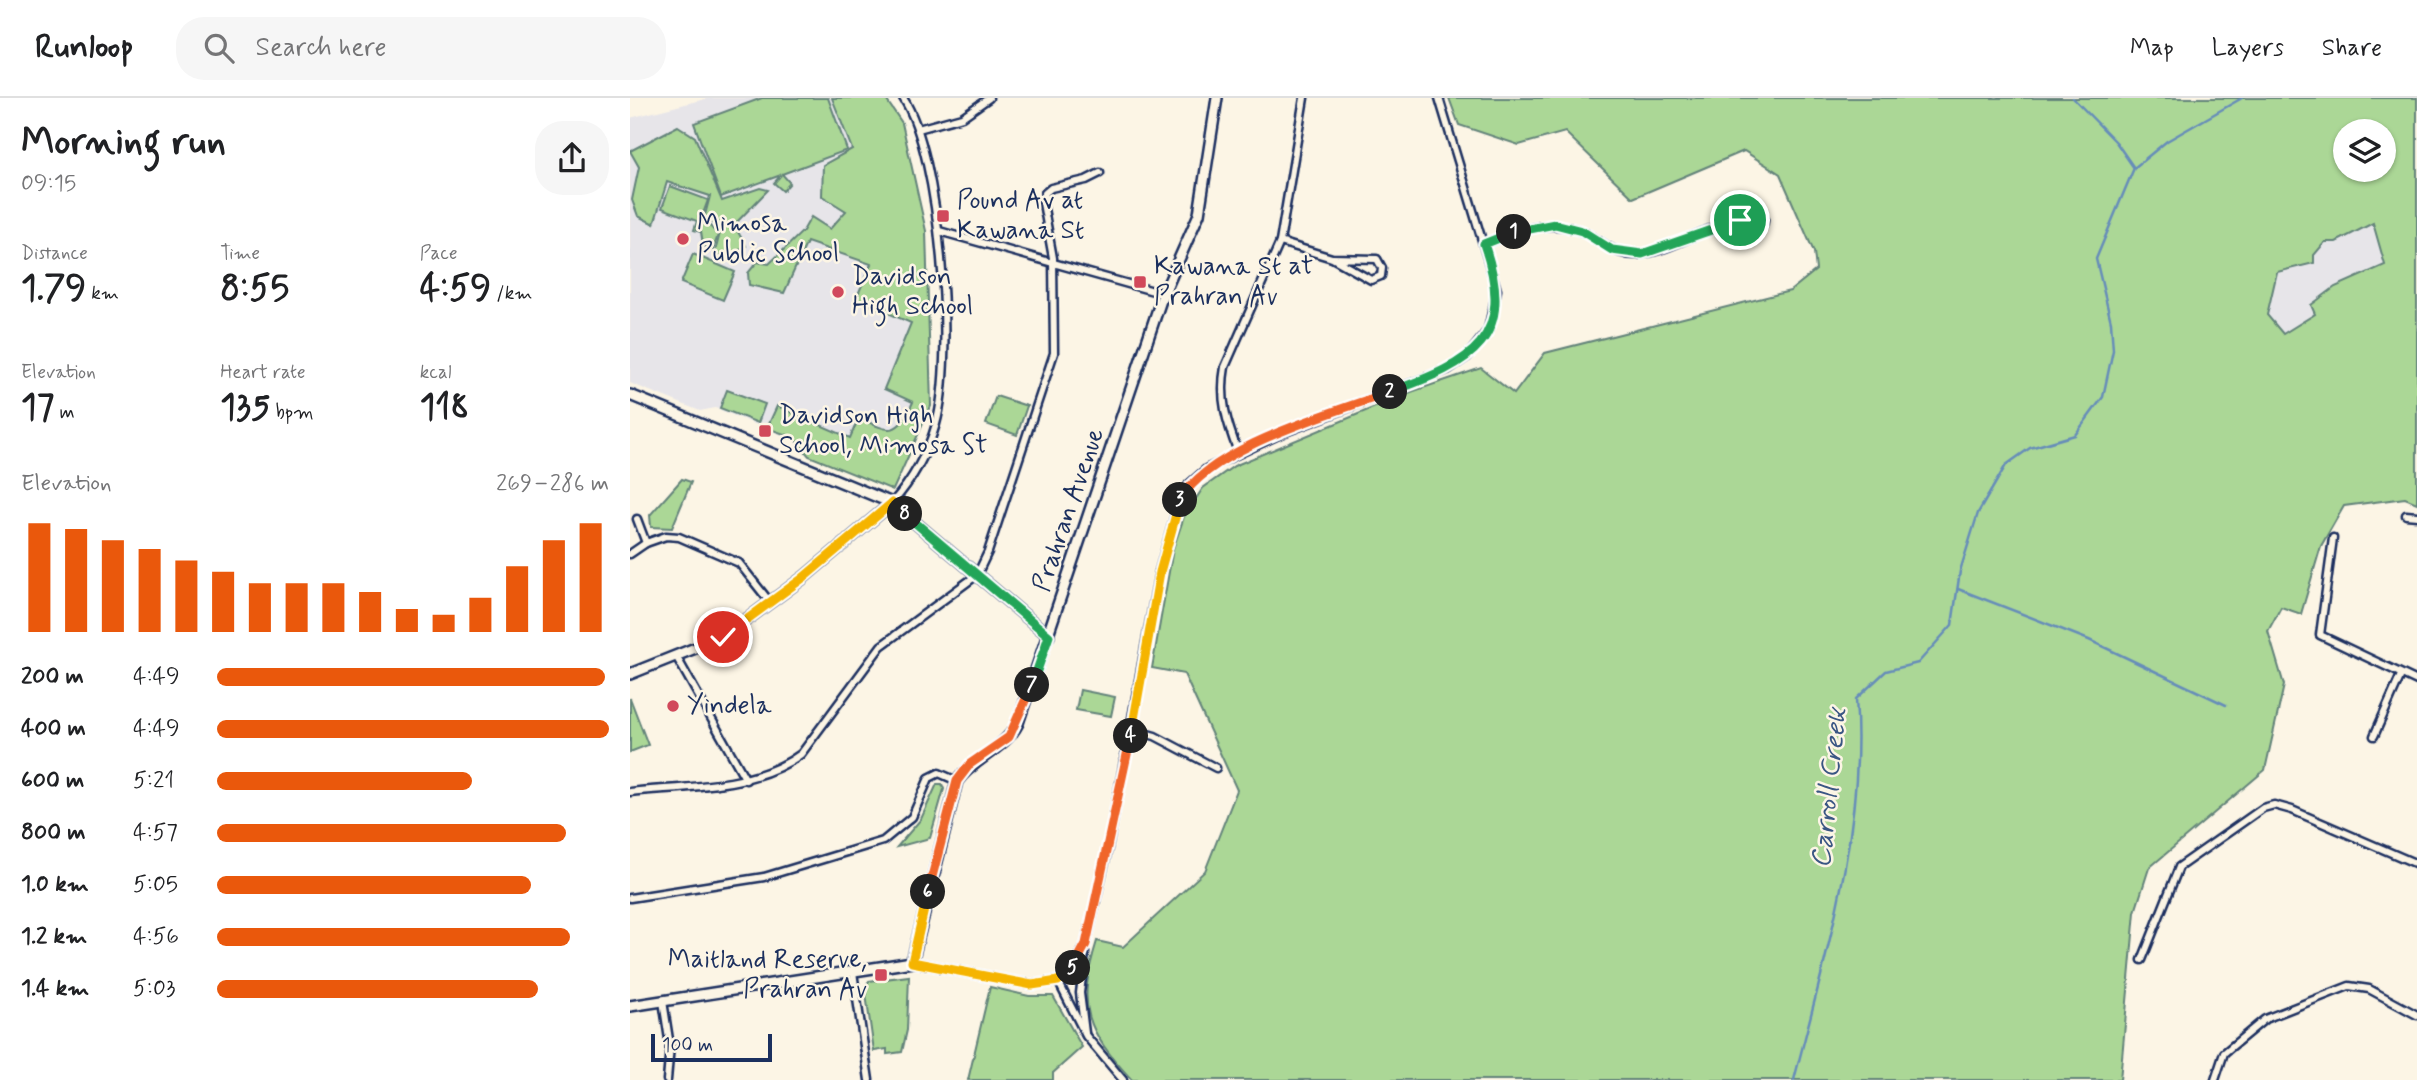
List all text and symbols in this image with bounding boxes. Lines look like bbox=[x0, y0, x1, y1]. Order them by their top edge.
search box bbox=[176, 17, 666, 80]
text: Runloop bbox=[35, 26, 134, 70]
icon: search bbox=[200, 29, 238, 67]
text: Search here bbox=[256, 31, 386, 65]
text: Map bbox=[2130, 33, 2174, 64]
text: Layers bbox=[2212, 33, 2284, 64]
text: Share bbox=[2322, 33, 2382, 64]
text: Morning run bbox=[21, 118, 226, 167]
map controls bbox=[2333, 119, 2396, 182]
button: layers bbox=[2333, 119, 2396, 182]
button: share bbox=[535, 121, 609, 195]
text: 09:15 bbox=[21, 169, 76, 199]
place label: Pound Av at Kawana St bbox=[957, 184, 1085, 248]
pin bbox=[1710, 190, 1770, 250]
icon: arrive bbox=[1721, 201, 1759, 239]
place label: Mimosa Public School bbox=[697, 207, 839, 271]
marker: Pound Av at Kawana St bbox=[935, 208, 951, 224]
pin: 1 bbox=[1496, 214, 1532, 250]
text: 1 bbox=[1509, 219, 1518, 244]
marker: Mimosa Public School bbox=[675, 231, 691, 247]
text: Distance bbox=[21, 241, 88, 266]
text: Time bbox=[220, 241, 260, 266]
text: Pace bbox=[420, 241, 457, 266]
place label: Kawana St at Prahran Av bbox=[1154, 250, 1313, 314]
place label: Davidson High School bbox=[852, 260, 973, 327]
text: 1.79 bbox=[21, 266, 86, 312]
text: 8:55 bbox=[220, 266, 289, 312]
text: 4:59 bbox=[420, 266, 491, 312]
marker: Kawana St at Prahran Av bbox=[1132, 274, 1148, 290]
text: km bbox=[86, 281, 119, 306]
text: /km bbox=[491, 281, 532, 306]
marker: Davidson High School bbox=[830, 284, 846, 300]
text: Elevation bbox=[21, 360, 96, 385]
text: Heart rate bbox=[220, 360, 306, 385]
text: kcal bbox=[420, 360, 452, 385]
pin: 2 bbox=[1372, 374, 1408, 410]
text: 2 bbox=[1385, 379, 1394, 404]
text: 17 bbox=[21, 385, 54, 431]
text: 135 bbox=[220, 385, 270, 431]
text: 118 bbox=[420, 385, 469, 431]
place label: Davidson High School, Mimosa St bbox=[779, 399, 987, 463]
text: m bbox=[54, 400, 75, 425]
text: bpm bbox=[270, 400, 314, 425]
marker: Davidson High School, Mimosa St bbox=[757, 423, 773, 439]
street label: Prahran Avenue bbox=[1025, 424, 1113, 596]
text: Elevation bbox=[21, 469, 112, 499]
text: 269–286 m bbox=[496, 469, 609, 499]
pin: 3 bbox=[1162, 482, 1198, 518]
text: 3 bbox=[1175, 487, 1184, 512]
pin: 8 bbox=[888, 496, 922, 532]
text: 8 bbox=[899, 501, 910, 526]
pin bbox=[693, 607, 753, 667]
icon: check bbox=[704, 618, 742, 656]
text: 200 m bbox=[21, 662, 84, 692]
text: 4:49 bbox=[133, 662, 180, 692]
pin: 7 bbox=[1014, 668, 1050, 702]
text: 7 bbox=[1026, 672, 1037, 697]
place label: Yindela bbox=[687, 689, 772, 723]
marker: Yindela bbox=[665, 698, 681, 714]
water label: Carroll Creek bbox=[1803, 705, 1857, 870]
text: 400 m bbox=[21, 714, 86, 744]
text: 4:49 bbox=[133, 714, 180, 744]
pin: 4 bbox=[1114, 718, 1148, 754]
text: 4 bbox=[1125, 723, 1136, 748]
text: 600 m bbox=[21, 766, 84, 796]
text: 5:21 bbox=[133, 766, 174, 796]
text: 800 m bbox=[21, 818, 85, 848]
text: 4:57 bbox=[133, 818, 178, 848]
text: 1.0 km bbox=[21, 870, 89, 900]
text: 5:05 bbox=[133, 870, 178, 900]
pin: 6 bbox=[910, 874, 946, 910]
text: 6 bbox=[923, 879, 932, 904]
text: 1.2 km bbox=[21, 922, 87, 952]
text: 4:56 bbox=[133, 922, 179, 952]
place label: Maitland Reserve, Prahran Av bbox=[668, 943, 867, 1007]
pin: 5 bbox=[1056, 950, 1090, 986]
text: 5 bbox=[1067, 955, 1078, 980]
marker: Maitland Reserve, Prahran Av bbox=[873, 967, 889, 983]
text: 1.4 km bbox=[21, 974, 89, 1004]
text: 5:03 bbox=[133, 974, 176, 1004]
scale bar bbox=[651, 1031, 772, 1063]
text: 100 m bbox=[662, 1033, 713, 1058]

